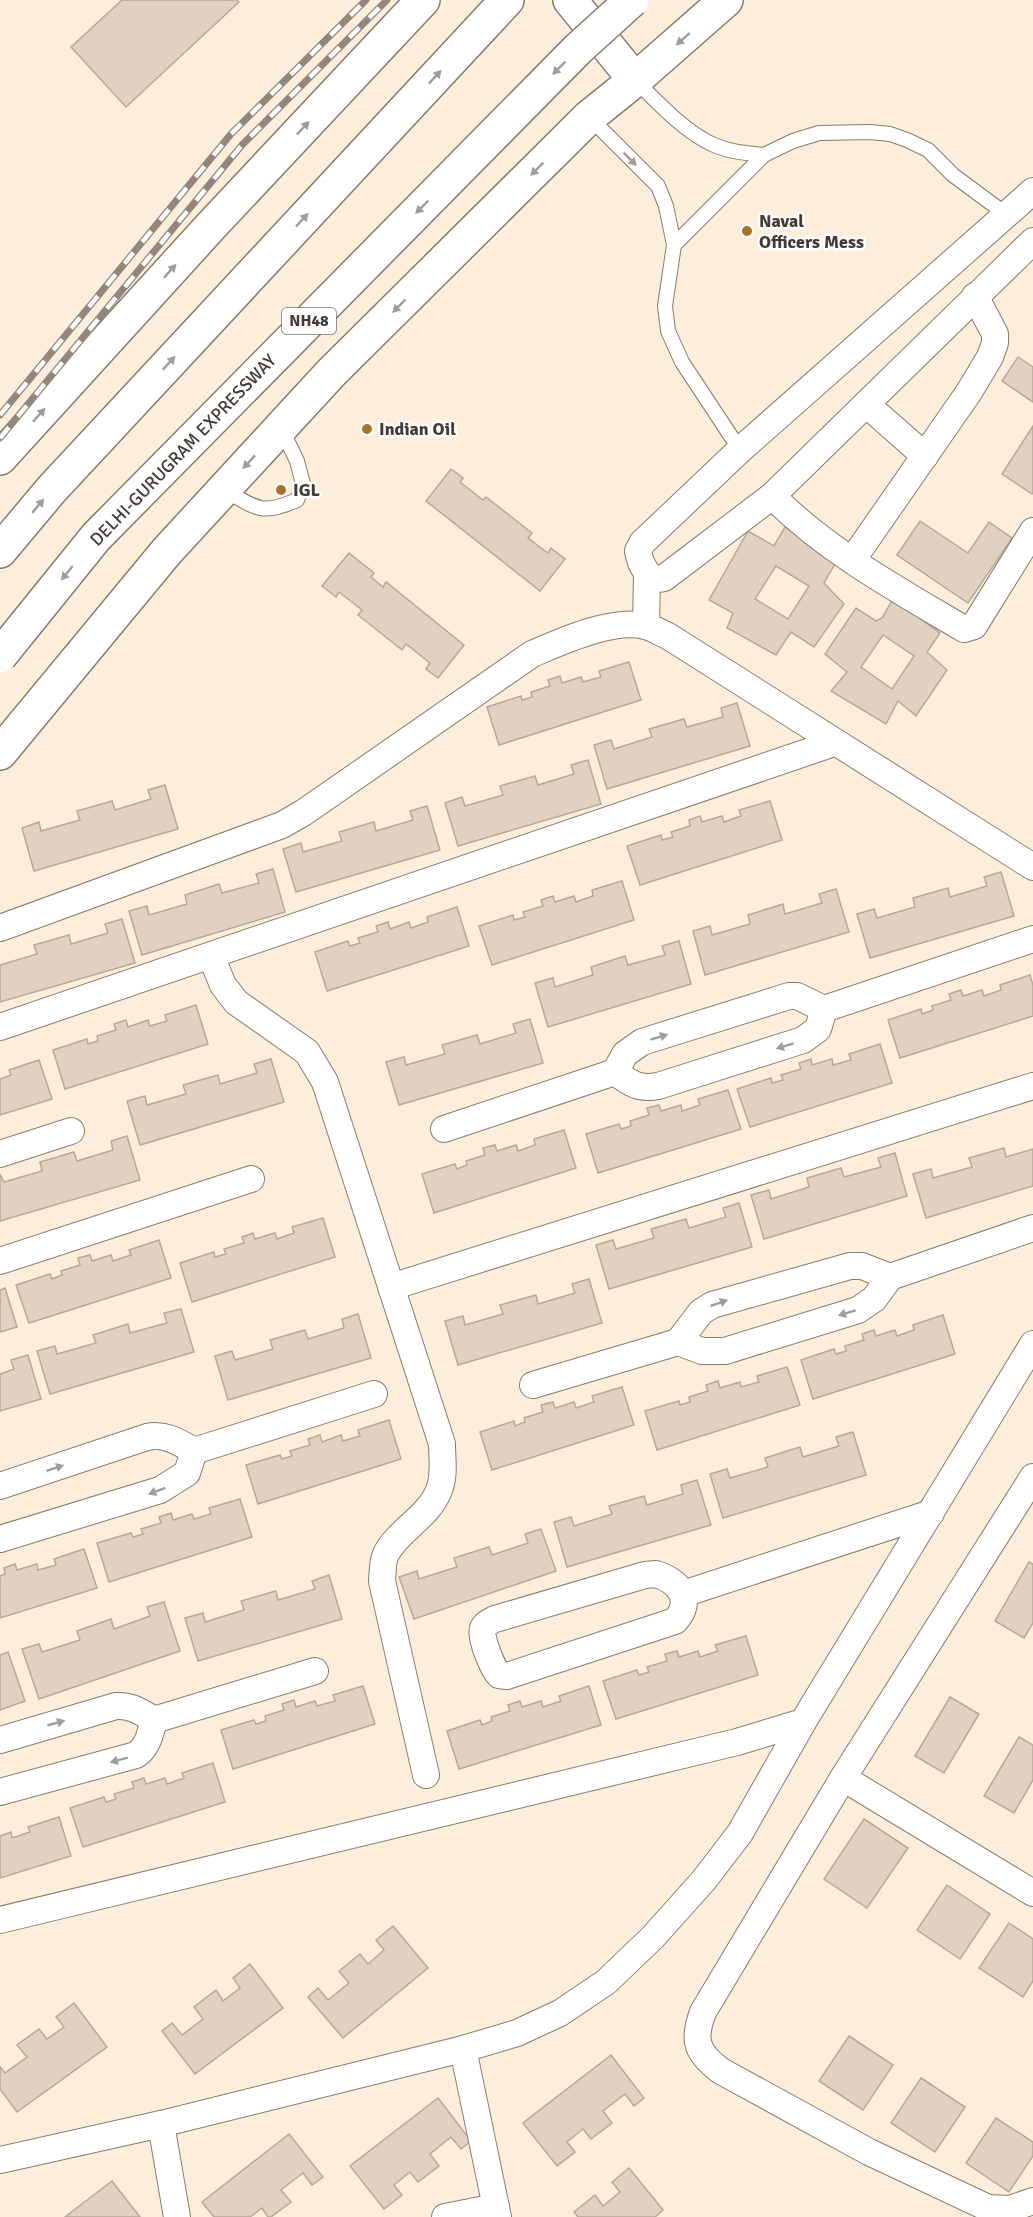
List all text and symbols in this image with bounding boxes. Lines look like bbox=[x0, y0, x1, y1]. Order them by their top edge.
one-way arrow bbox=[676, 32, 691, 45]
one-way arrow bbox=[552, 61, 566, 75]
one-way arrow bbox=[428, 70, 441, 85]
one-way arrow bbox=[296, 121, 309, 136]
one-way arrow bbox=[623, 151, 637, 165]
one-way arrow bbox=[531, 161, 545, 175]
one-way arrow bbox=[415, 200, 429, 214]
place label: Naval Officers Mess bbox=[759, 210, 864, 253]
one-way arrow bbox=[295, 213, 308, 228]
marker: Naval Officers Mess bbox=[740, 224, 754, 238]
one-way arrow bbox=[163, 264, 176, 279]
one-way arrow bbox=[391, 299, 406, 313]
road number: NH48 bbox=[282, 308, 336, 334]
street label: DELHI-GURUGRAM EXPRESSWAY bbox=[85, 349, 281, 551]
one-way arrow bbox=[162, 356, 176, 370]
one-way arrow bbox=[32, 408, 45, 423]
place label: Indian Oil bbox=[379, 418, 456, 440]
marker: Indian Oil bbox=[360, 422, 374, 436]
one-way arrow bbox=[243, 455, 257, 469]
place label: IGL bbox=[293, 479, 320, 501]
marker: IGL bbox=[274, 483, 288, 497]
one-way arrow bbox=[31, 498, 44, 514]
one-way arrow bbox=[60, 565, 73, 581]
one-way arrow bbox=[650, 1032, 668, 1041]
one-way arrow bbox=[776, 1042, 794, 1051]
one-way arrow bbox=[710, 1298, 728, 1308]
one-way arrow bbox=[838, 1309, 856, 1318]
one-way arrow bbox=[47, 1463, 65, 1472]
one-way arrow bbox=[147, 1486, 165, 1496]
one-way arrow bbox=[47, 1718, 65, 1727]
one-way arrow bbox=[110, 1756, 128, 1765]

